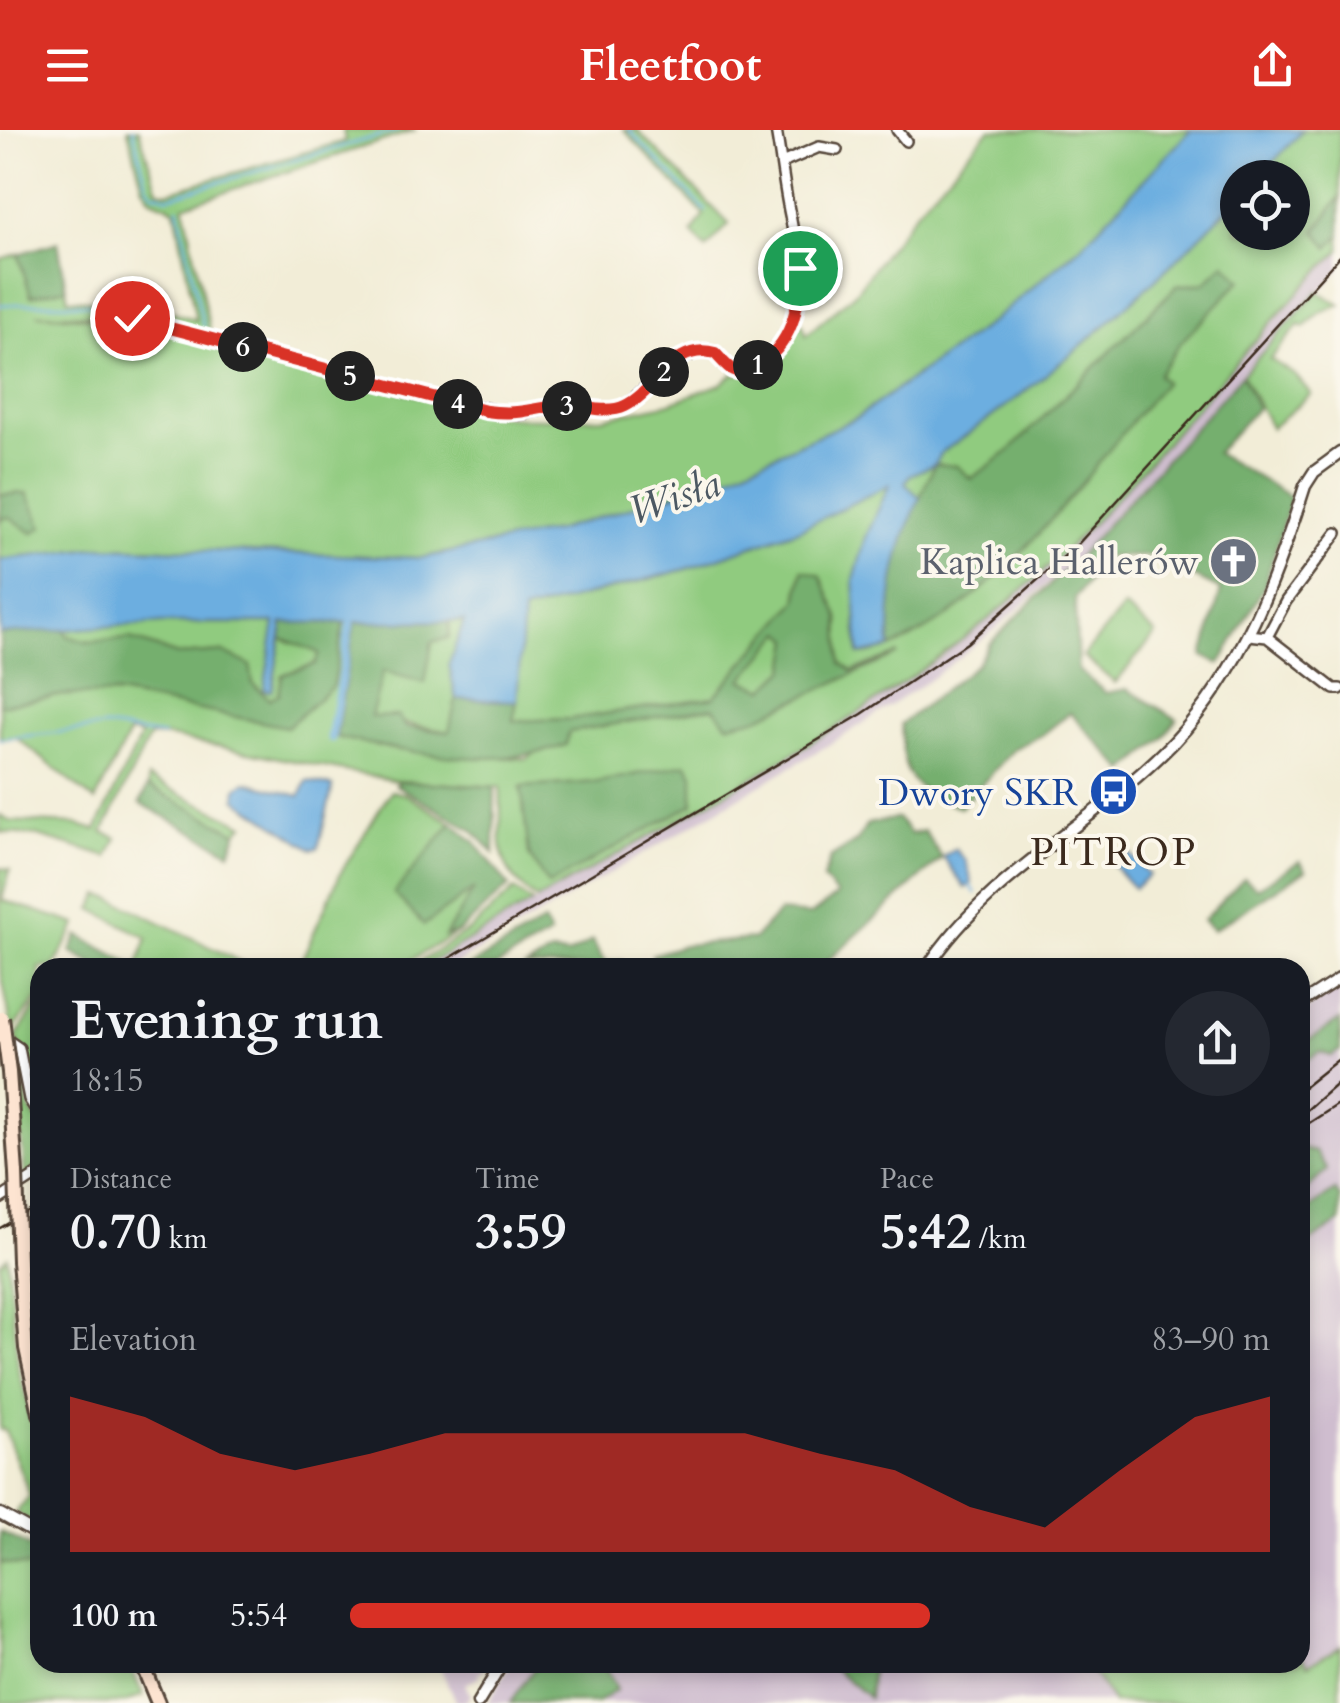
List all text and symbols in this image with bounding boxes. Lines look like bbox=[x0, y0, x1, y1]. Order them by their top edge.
text: Fleetfoot bbox=[579, 35, 761, 96]
icon: menu bbox=[40, 38, 95, 93]
icon: share bbox=[1245, 38, 1300, 93]
map controls bbox=[1220, 160, 1310, 250]
button: locate bbox=[1220, 160, 1310, 250]
pin bbox=[758, 226, 843, 311]
icon: arrive bbox=[773, 241, 828, 296]
pin bbox=[90, 276, 175, 361]
icon: check bbox=[105, 291, 160, 346]
pin: 6 bbox=[218, 322, 268, 372]
text: 6 bbox=[236, 328, 250, 366]
pin: 1 bbox=[733, 340, 783, 390]
text: 1 bbox=[751, 346, 765, 384]
pin: 2 bbox=[639, 347, 689, 397]
pin: 5 bbox=[325, 351, 375, 401]
text: 2 bbox=[657, 353, 671, 391]
text: 5 bbox=[343, 357, 357, 395]
pin: 4 bbox=[433, 379, 483, 429]
pin: 3 bbox=[542, 381, 592, 431]
text: 4 bbox=[451, 385, 465, 423]
text: 3 bbox=[560, 387, 574, 425]
water label: Wisła bbox=[621, 456, 728, 539]
church icon: Kaplica Hallerów bbox=[1208, 535, 1260, 587]
place label: Kaplica Hallerów bbox=[920, 536, 1199, 588]
bus stop icon: Dwory SKR bbox=[1087, 766, 1139, 818]
place label: Dwory SKR bbox=[878, 767, 1079, 819]
district label: PITROP bbox=[1030, 825, 1198, 880]
text: Evening run bbox=[70, 984, 383, 1058]
button: share bbox=[1165, 991, 1270, 1096]
text: 18:15 bbox=[70, 1059, 144, 1103]
text: Distance bbox=[70, 1160, 172, 1198]
text: Time bbox=[475, 1160, 540, 1198]
text: Pace bbox=[880, 1160, 934, 1198]
text: 0.70 bbox=[70, 1198, 161, 1266]
text: 3:59 bbox=[475, 1198, 566, 1266]
text: 5:42 bbox=[880, 1198, 971, 1266]
text: km bbox=[161, 1220, 208, 1258]
text: /km bbox=[971, 1220, 1027, 1258]
text: Elevation bbox=[70, 1318, 197, 1362]
text: 83–90 m bbox=[1151, 1318, 1270, 1362]
text: 100 m bbox=[70, 1594, 157, 1638]
text: 5:54 bbox=[230, 1594, 287, 1638]

